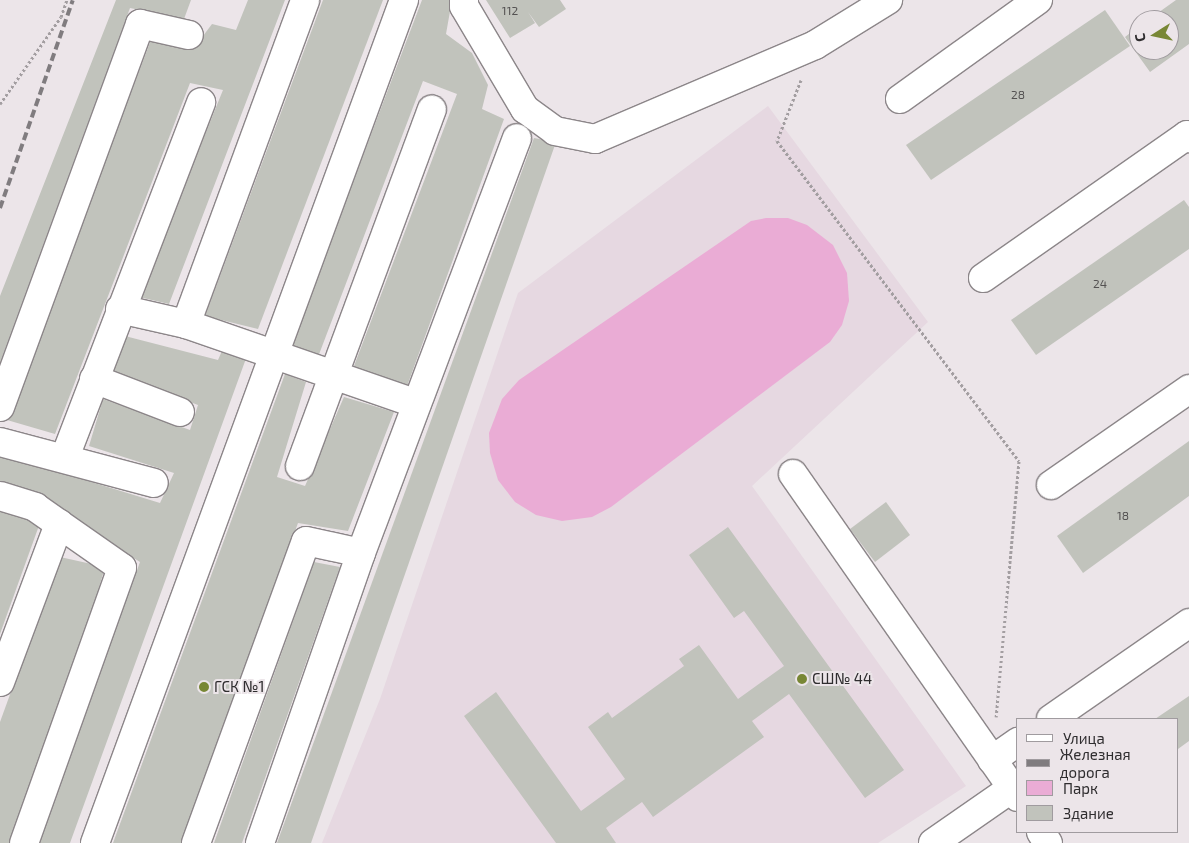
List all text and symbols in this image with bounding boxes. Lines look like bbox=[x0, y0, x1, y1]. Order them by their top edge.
house number: 112 bbox=[502, 4, 518, 18]
north arrow bbox=[1129, 10, 1179, 60]
text: С bbox=[1131, 32, 1149, 43]
house number: 28 bbox=[1011, 88, 1025, 102]
house number: 24 bbox=[1093, 277, 1107, 291]
house number: 18 bbox=[1117, 509, 1129, 523]
place label: СШ№ 44 bbox=[812, 670, 872, 688]
marker: СШ№ 44 bbox=[796, 673, 808, 685]
place label: ГСК №1 bbox=[214, 678, 264, 696]
marker: ГСК №1 bbox=[198, 681, 210, 693]
legend bbox=[1016, 718, 1179, 833]
text: Улица bbox=[1063, 729, 1105, 747]
text: Железная дорога bbox=[1060, 745, 1131, 781]
text: Парк bbox=[1063, 779, 1098, 797]
text: Здание bbox=[1063, 804, 1114, 822]

